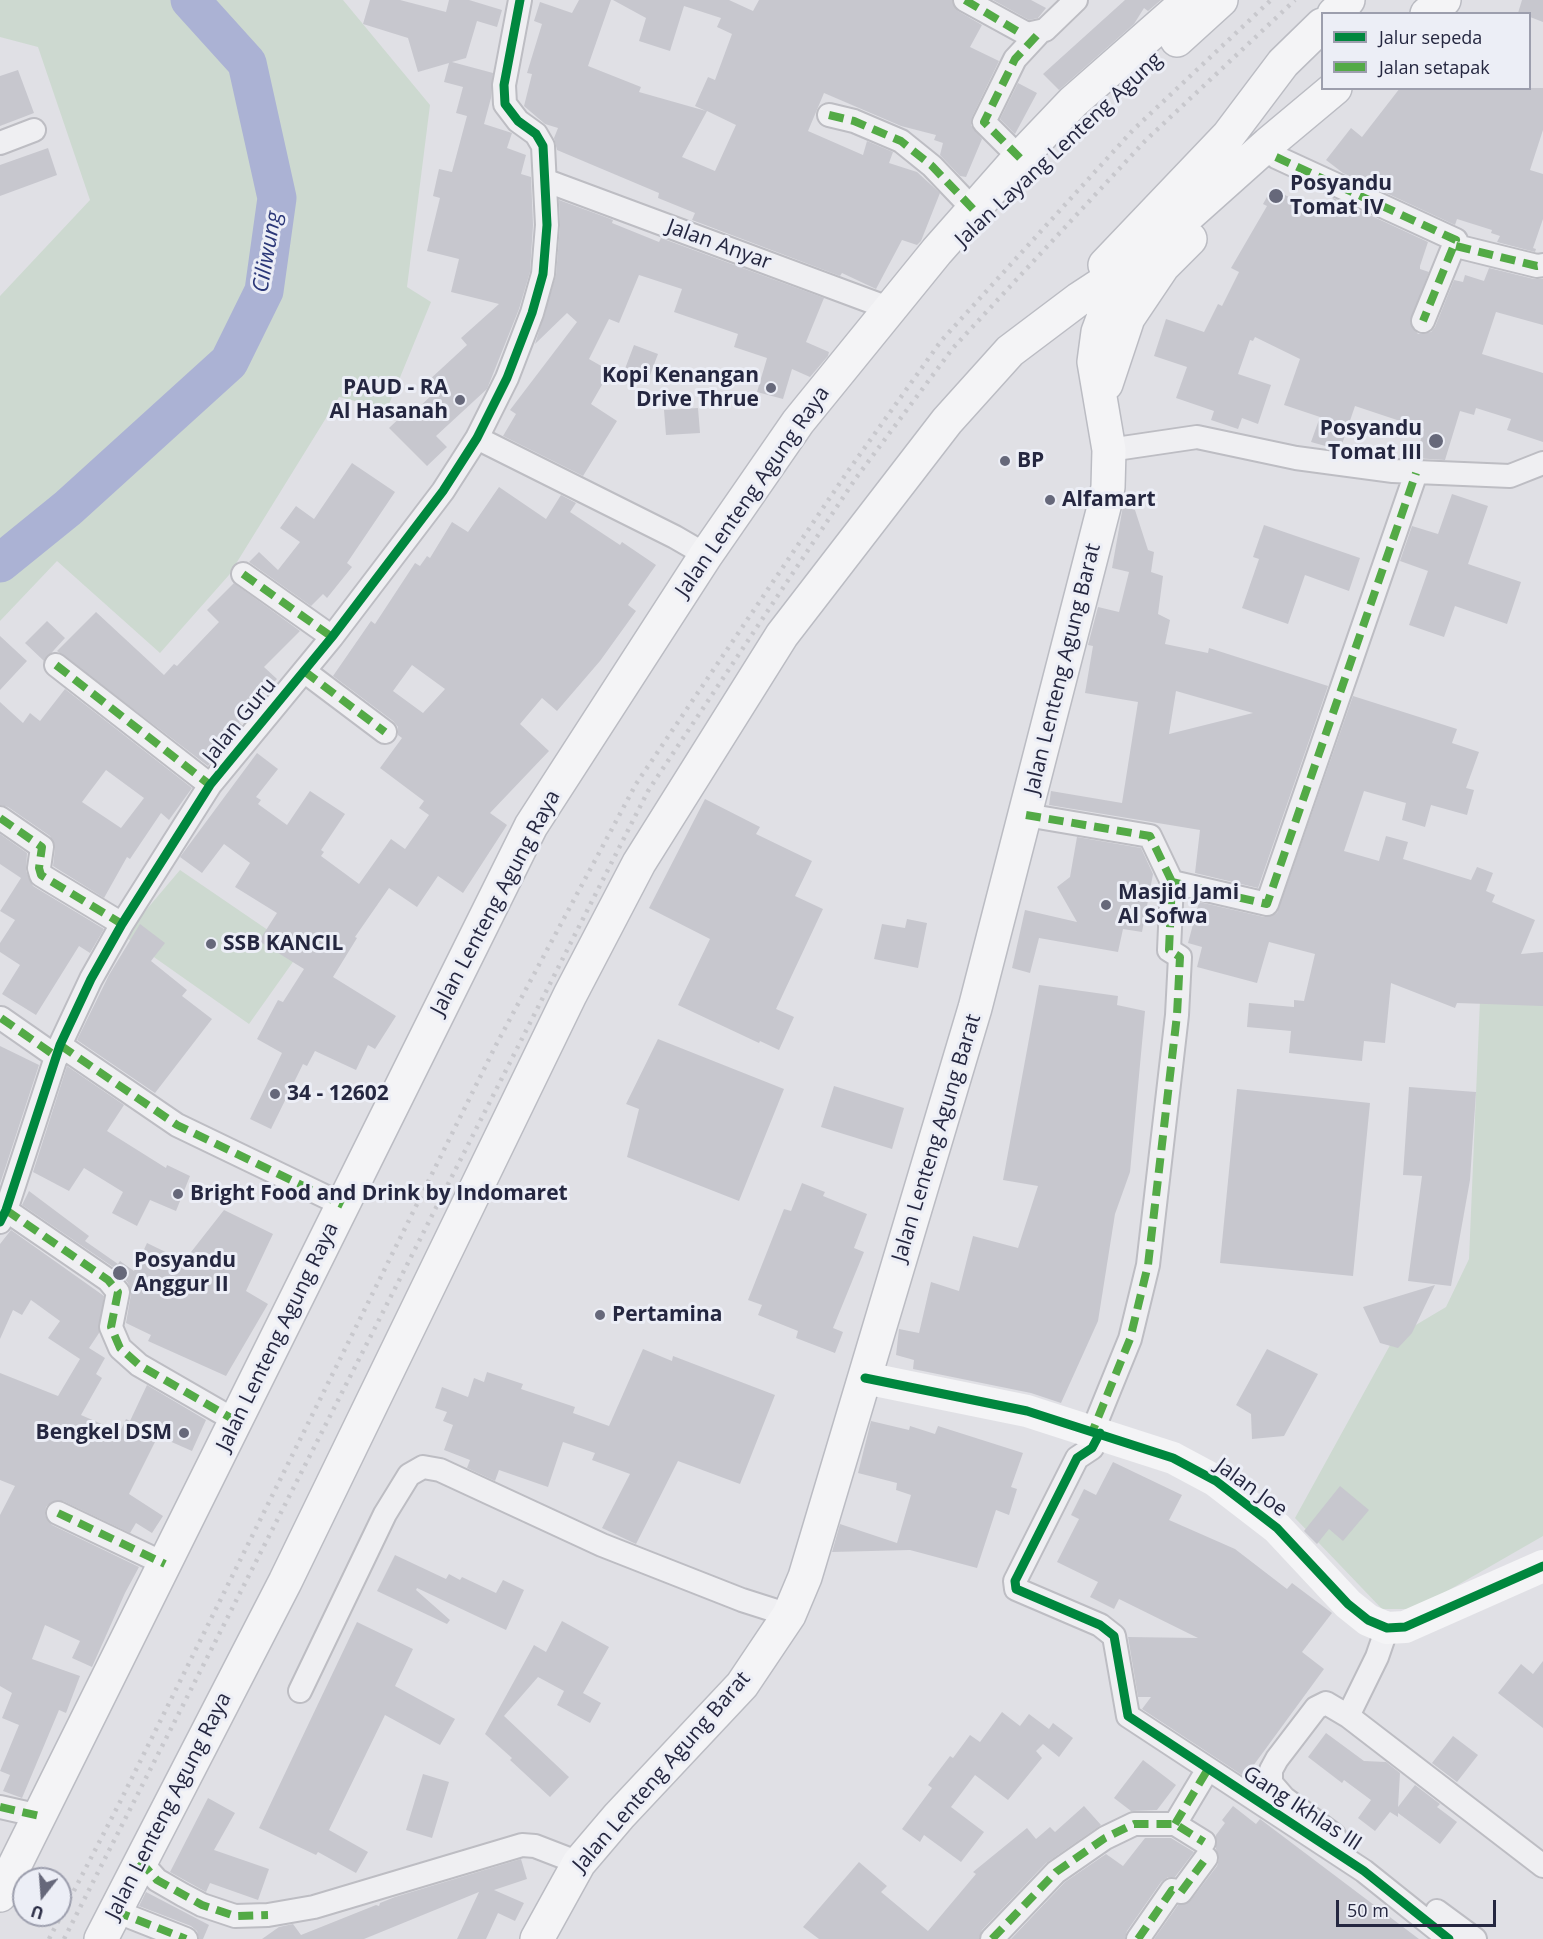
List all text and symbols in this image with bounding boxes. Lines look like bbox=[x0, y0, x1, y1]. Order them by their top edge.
legend bbox=[1321, 12, 1531, 90]
text: Jalur sepeda bbox=[1379, 25, 1482, 49]
street label: Jalan Layang Lenteng Agung bbox=[950, 47, 1168, 253]
text: Jalan setapak bbox=[1379, 55, 1490, 79]
place label: Posyandu Tomat IV bbox=[1290, 171, 1392, 221]
marker: Posyandu Tomat IV bbox=[1267, 187, 1285, 205]
water label: Ciliwung bbox=[248, 209, 288, 295]
street label: Jalan Anyar bbox=[663, 214, 775, 276]
place label: Kopi Kenangan Drive Thrue bbox=[602, 363, 759, 413]
place label: PAUD - RA Al Hasanah bbox=[329, 375, 448, 425]
marker: Kopi Kenangan Drive Thrue bbox=[764, 381, 778, 395]
street label: Jalan Lenteng Agung Raya bbox=[671, 382, 835, 602]
marker: PAUD - RA Al Hasanah bbox=[453, 393, 467, 407]
place label: Posyandu Tomat III bbox=[1320, 416, 1422, 466]
marker: Posyandu Tomat III bbox=[1427, 432, 1445, 450]
place label: BP bbox=[1017, 448, 1044, 474]
marker: BP bbox=[998, 454, 1012, 468]
place label: Alfamart bbox=[1062, 487, 1156, 513]
marker: Alfamart bbox=[1043, 493, 1057, 507]
street label: Jalan Lenteng Agung Barat bbox=[1020, 541, 1106, 797]
street label: Jalan Guru bbox=[198, 673, 282, 769]
street label: Jalan Lenteng Agung Raya bbox=[426, 786, 566, 1020]
place label: Masjid Jami Al Sofwa bbox=[1118, 880, 1239, 930]
marker: Masjid Jami Al Sofwa bbox=[1099, 898, 1113, 912]
place label: SSB KANCIL bbox=[223, 931, 343, 957]
marker: SSB KANCIL bbox=[204, 937, 218, 951]
street label: Jalan Lenteng Agung Barat bbox=[887, 1011, 987, 1265]
place label: 34 - 12602 bbox=[287, 1081, 389, 1107]
marker: 34 - 12602 bbox=[268, 1087, 282, 1101]
place label: Bright Food and Drink by Indomaret bbox=[190, 1181, 568, 1207]
marker: Bright Food and Drink by Indomaret bbox=[171, 1187, 185, 1201]
street label: Jalan Lenteng Agung Raya bbox=[212, 1219, 344, 1455]
place label: Posyandu Anggur II bbox=[134, 1248, 236, 1298]
marker: Posyandu Anggur II bbox=[111, 1264, 129, 1282]
place label: Pertamina bbox=[612, 1302, 722, 1328]
marker: Pertamina bbox=[593, 1308, 607, 1322]
place label: Bengkel DSM bbox=[36, 1420, 172, 1446]
marker: Bengkel DSM bbox=[177, 1426, 191, 1440]
street label: Jalan Joe bbox=[1210, 1454, 1292, 1522]
street label: Jalan Lenteng Agung Barat bbox=[568, 1667, 756, 1877]
street label: Jalan Lenteng Agung Raya bbox=[101, 1688, 237, 1924]
street label: Gang Ikhlas III bbox=[1238, 1761, 1366, 1857]
north arrow bbox=[12, 1867, 72, 1927]
scale bar bbox=[1339, 1888, 1500, 1926]
text: 50 m bbox=[1347, 1898, 1389, 1922]
text: U bbox=[28, 1900, 46, 1925]

